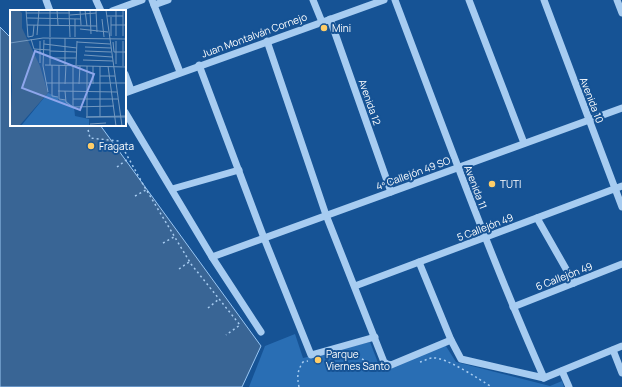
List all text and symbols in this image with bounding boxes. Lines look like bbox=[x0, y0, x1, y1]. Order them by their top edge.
street label: Juan Montalván Cornejo bbox=[199, 9, 309, 61]
inset map bbox=[10, 10, 126, 126]
place label: Mini bbox=[332, 21, 351, 35]
marker: Mini bbox=[319, 23, 329, 33]
street label: Avenida 10 bbox=[577, 75, 607, 125]
street label: Avenida 12 bbox=[356, 77, 385, 127]
place label: Fragata bbox=[99, 139, 134, 153]
marker: Fragata bbox=[86, 141, 96, 151]
street label: 4º Callejón 49 SO bbox=[374, 153, 452, 193]
street label: Avenida 11 bbox=[461, 163, 491, 211]
place label: TUTI bbox=[500, 177, 521, 191]
marker: TUTI bbox=[487, 179, 497, 189]
street label: 5 Callejón 49 bbox=[455, 210, 515, 244]
street label: 6 Callejón 49 bbox=[534, 259, 594, 293]
place label: Parque Viernes Santo bbox=[326, 347, 390, 373]
marker: Parque Viernes Santo bbox=[313, 355, 323, 365]

